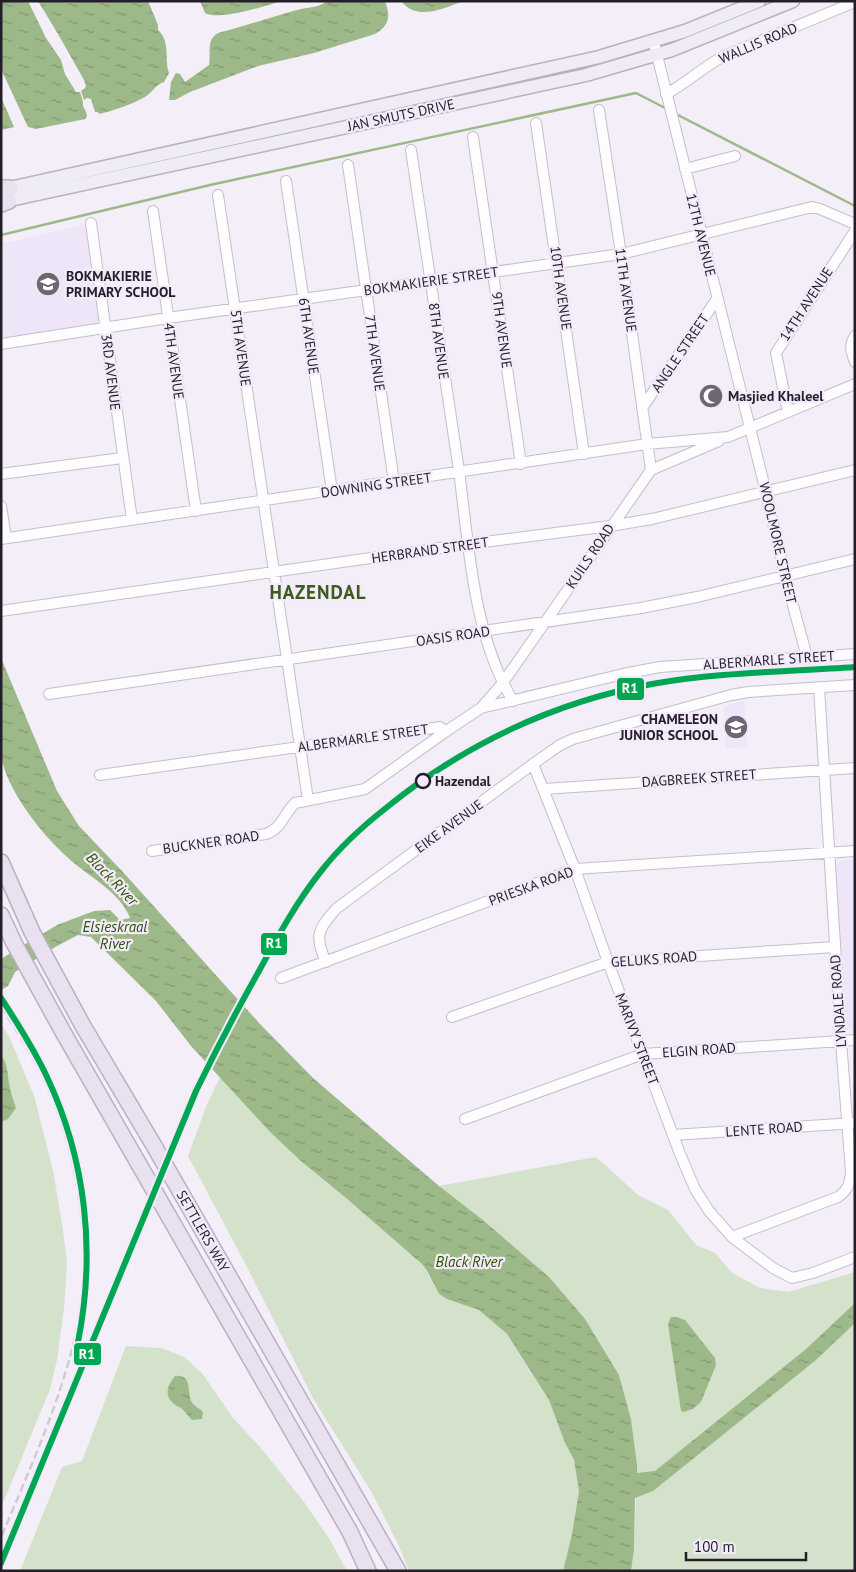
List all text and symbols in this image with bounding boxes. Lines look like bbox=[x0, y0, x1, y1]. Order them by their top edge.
street label: WALLIS ROAD bbox=[716, 18, 800, 68]
street label: JAN SMUTS DRIVE bbox=[345, 95, 456, 135]
street label: 12TH AVENUE bbox=[682, 192, 720, 278]
street label: 10TH AVENUE bbox=[546, 245, 576, 331]
street label: 11TH AVENUE bbox=[611, 247, 641, 333]
street label: BOKMAKIERIE STREET bbox=[363, 263, 500, 299]
street label: 14TH AVENUE bbox=[775, 264, 837, 344]
place label: BOKMAKIERIE PRIMARY SCHOOL bbox=[66, 267, 176, 301]
school or university icon: BOKMAKIERIE PRIMARY SCHOOL bbox=[35, 271, 61, 297]
street label: 9TH AVENUE bbox=[488, 291, 516, 369]
street label: 6TH AVENUE bbox=[295, 297, 323, 375]
street label: 8TH AVENUE bbox=[425, 302, 453, 380]
street label: 5TH AVENUE bbox=[227, 309, 255, 387]
street label: ANGLE STREET bbox=[647, 310, 713, 396]
street label: 7TH AVENUE bbox=[361, 314, 389, 392]
street label: 4TH AVENUE bbox=[160, 322, 188, 400]
street label: 3RD AVENUE bbox=[97, 332, 125, 412]
mosque icon: Masjied Khaleel bbox=[698, 383, 724, 409]
place label: Masjied Khaleel bbox=[728, 387, 824, 405]
street label: DOWNING STREET bbox=[319, 468, 433, 502]
street label: WOOLMORE STREET bbox=[755, 480, 801, 606]
street label: KUILS ROAD bbox=[562, 520, 618, 592]
street label: HERBRAND STREET bbox=[370, 533, 490, 567]
district label: HAZENDAL bbox=[269, 580, 367, 604]
street label: OASIS ROAD bbox=[415, 622, 491, 650]
street label: ALBERMARLE STREET bbox=[703, 646, 836, 674]
line badge: R1 bbox=[616, 677, 645, 701]
text: R1 bbox=[622, 679, 638, 697]
place label: CHAMELEON JUNIOR SCHOOL bbox=[619, 710, 719, 744]
school or university icon: CHAMELEON JUNIOR SCHOOL bbox=[723, 714, 749, 740]
street label: ALBERMARLE STREET bbox=[296, 720, 430, 756]
street label: DAGBREEK STREET bbox=[641, 765, 757, 791]
place label: Hazendal bbox=[435, 772, 492, 790]
marker: Hazendal bbox=[415, 773, 431, 789]
street label: EIKE AVENUE bbox=[411, 795, 487, 857]
street label: BUCKNER ROAD bbox=[162, 826, 260, 858]
water label: Black River bbox=[82, 848, 143, 910]
street label: PRIESKA ROAD bbox=[486, 862, 576, 910]
water label: Elsieskraal River bbox=[83, 917, 147, 953]
line badge: R1 bbox=[260, 932, 288, 956]
text: R1 bbox=[266, 934, 282, 952]
street label: GELUKS ROAD bbox=[610, 947, 698, 971]
street label: LYNDALE ROAD bbox=[826, 954, 850, 1048]
street label: MARIVY STREET bbox=[611, 990, 663, 1088]
street label: ELGIN ROAD bbox=[662, 1038, 736, 1062]
street label: LENTE ROAD bbox=[725, 1117, 803, 1141]
street label: SETTLERS WAY bbox=[172, 1187, 234, 1275]
water label: Black River bbox=[436, 1252, 503, 1271]
line badge: R1 bbox=[73, 1342, 102, 1366]
text: R1 bbox=[79, 1345, 95, 1363]
scale bar bbox=[686, 1530, 806, 1562]
text: 100 m bbox=[694, 1537, 735, 1556]

